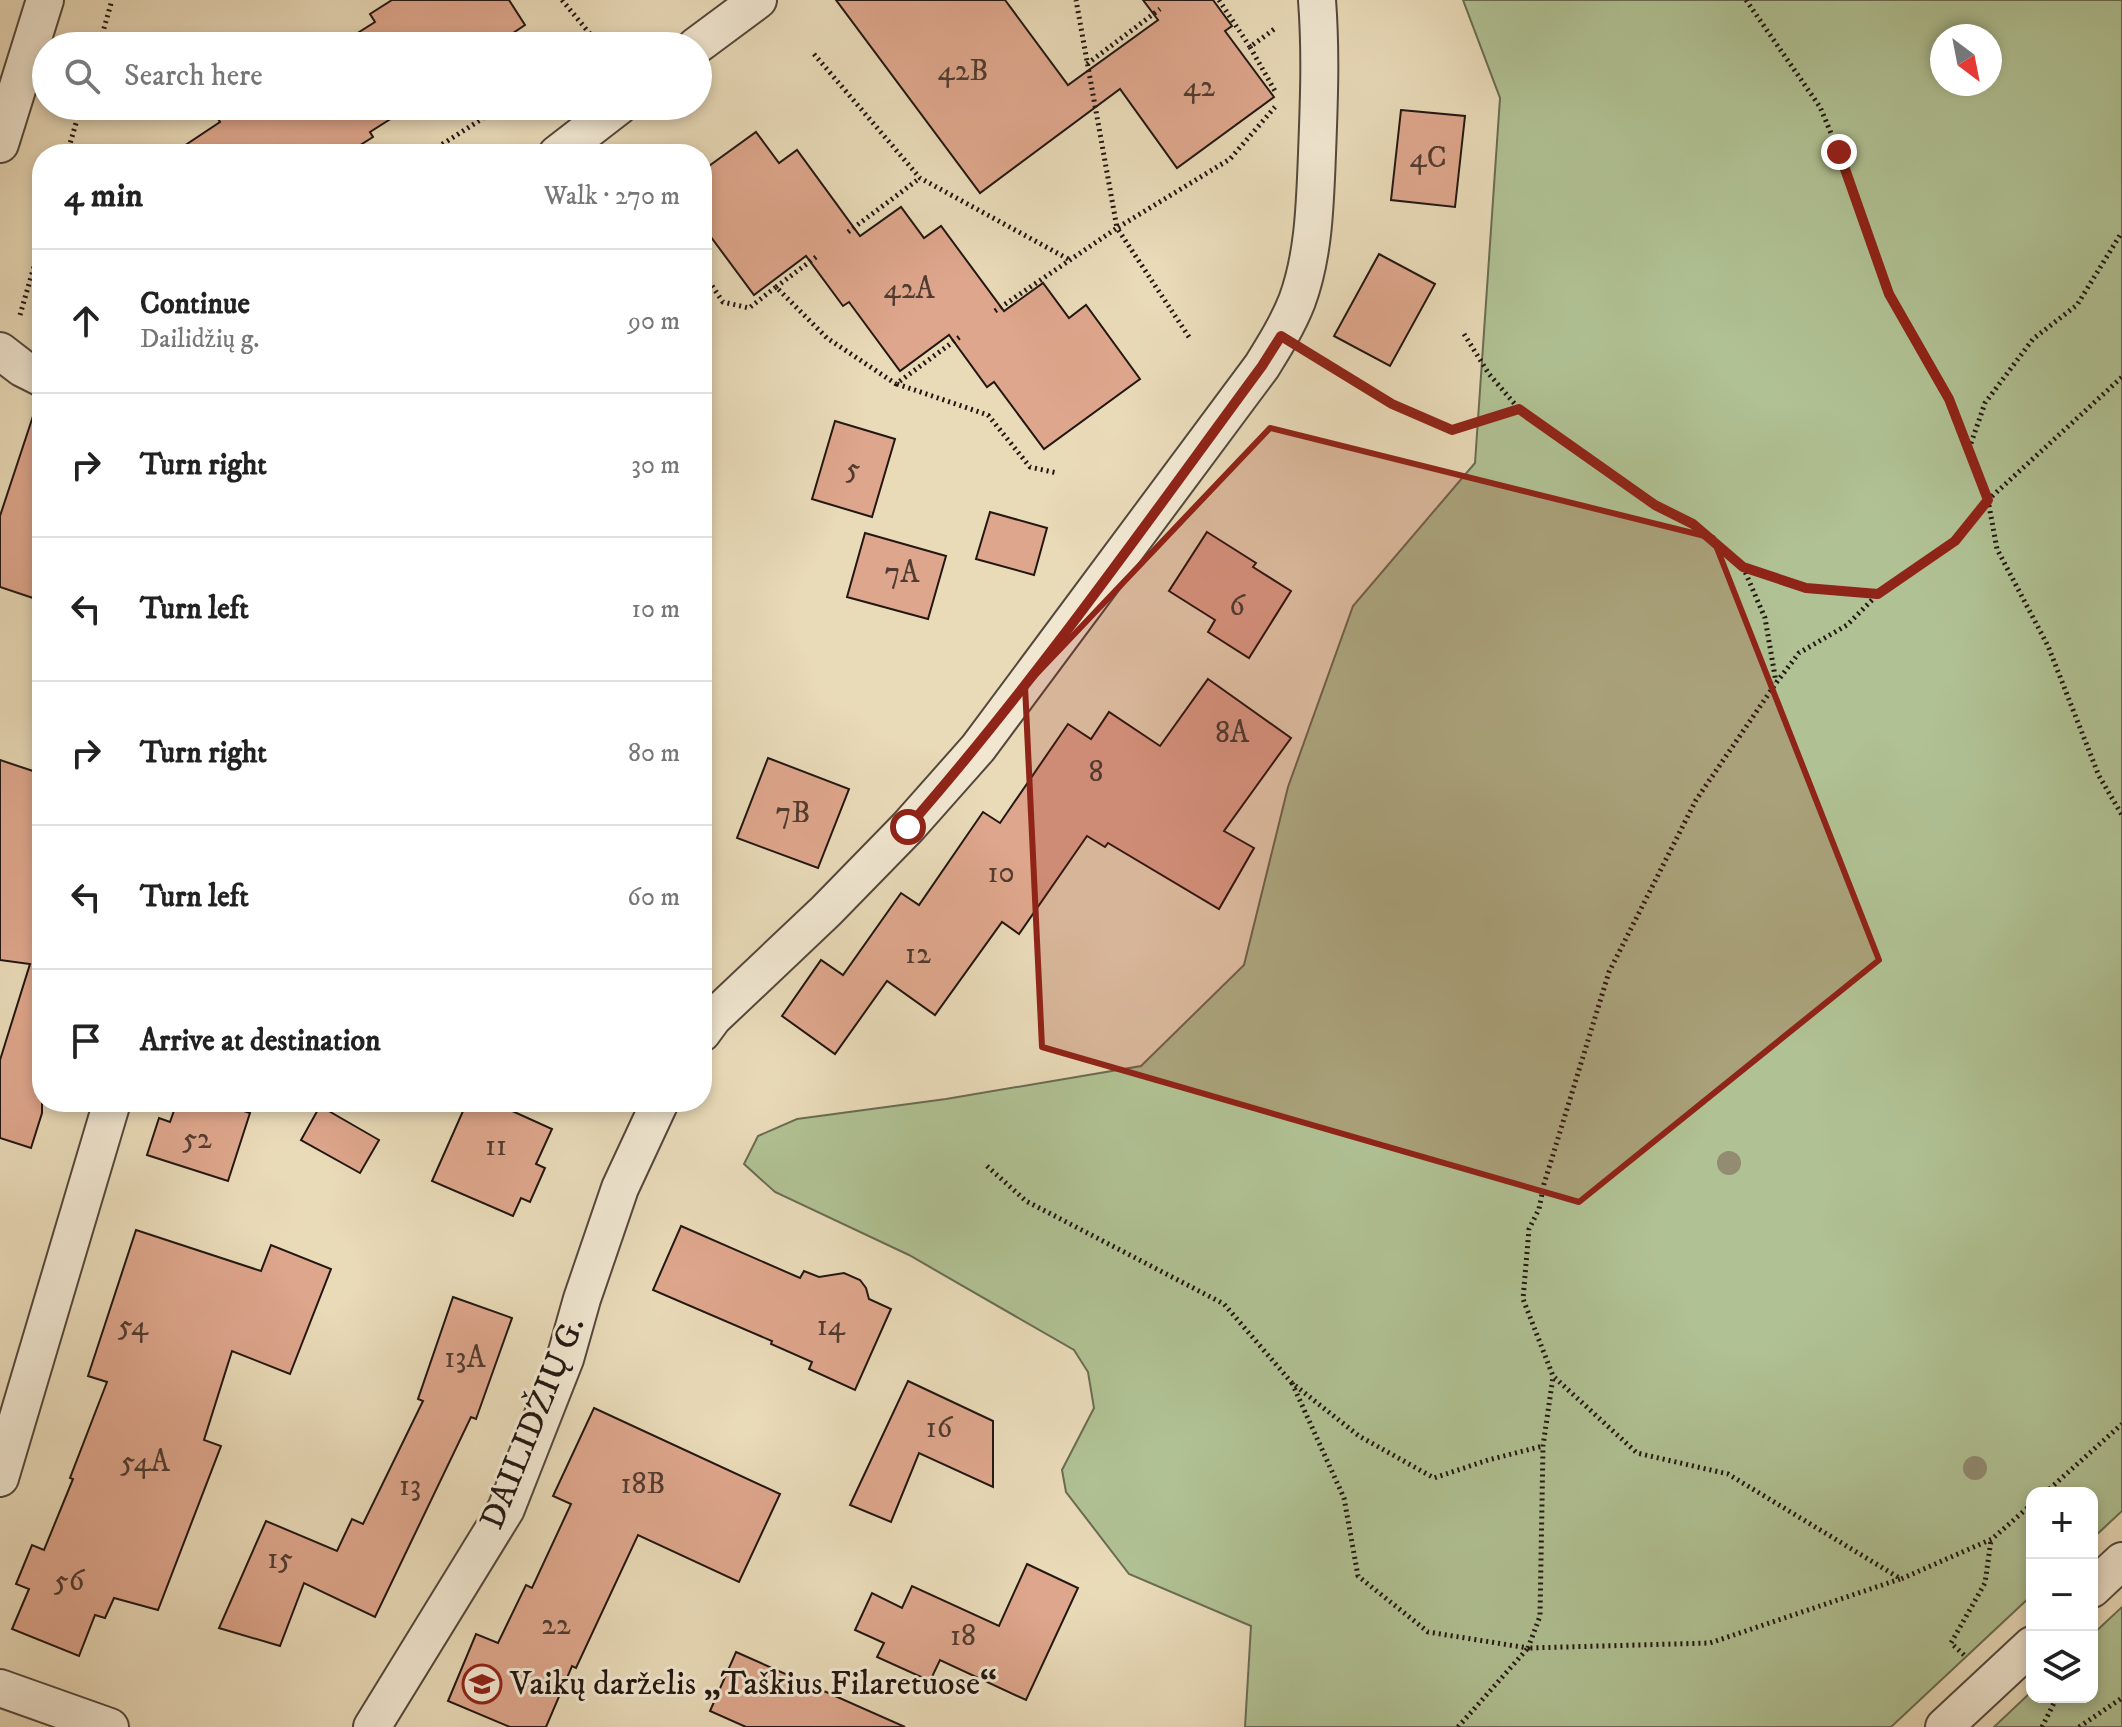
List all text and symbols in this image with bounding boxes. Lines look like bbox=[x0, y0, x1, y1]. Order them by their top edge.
north arrow bbox=[1930, 24, 2002, 96]
search box bbox=[32, 32, 712, 120]
house number: 42B bbox=[938, 53, 989, 90]
icon: search bbox=[60, 54, 104, 98]
text: Search here bbox=[124, 58, 263, 95]
house number: 42 bbox=[1183, 69, 1215, 106]
route end bbox=[1821, 134, 1857, 170]
house number: 4C bbox=[1409, 140, 1447, 177]
text: 4 min bbox=[64, 175, 143, 217]
text: Walk · 270 m bbox=[544, 180, 680, 213]
house number: 42A bbox=[883, 271, 935, 308]
text: Continue bbox=[140, 286, 250, 323]
icon: ahead bbox=[64, 299, 108, 343]
text: 90 m bbox=[628, 305, 680, 338]
text: Dailidžių g. bbox=[140, 323, 259, 356]
icon: right bbox=[64, 443, 108, 487]
text: Turn right bbox=[140, 447, 267, 484]
text: 30 m bbox=[631, 449, 680, 482]
house number: 5 bbox=[846, 451, 861, 488]
house number: 7A bbox=[885, 555, 920, 592]
icon: left bbox=[64, 587, 108, 631]
house number: 6 bbox=[1229, 588, 1246, 625]
text: Turn left bbox=[140, 591, 249, 628]
text: 10 m bbox=[631, 593, 680, 626]
house number: 8A bbox=[1215, 715, 1250, 752]
icon: right bbox=[64, 731, 108, 775]
text: Turn right bbox=[140, 735, 267, 772]
text: 80 m bbox=[628, 737, 680, 770]
house number: 8 bbox=[1088, 754, 1104, 791]
house number: 7B bbox=[776, 795, 810, 832]
route start bbox=[890, 809, 926, 845]
house number: 10 bbox=[987, 855, 1015, 892]
icon: left bbox=[64, 875, 108, 919]
text: Turn left bbox=[140, 879, 249, 916]
text: 60 m bbox=[627, 881, 680, 914]
house number: 12 bbox=[905, 936, 931, 973]
icon: arrive bbox=[64, 1019, 108, 1063]
text: Arrive at destination bbox=[140, 1023, 381, 1060]
house number: 52 bbox=[182, 1121, 212, 1158]
house number: 11 bbox=[485, 1128, 507, 1165]
house number: 54 bbox=[118, 1308, 149, 1345]
house number: 14 bbox=[817, 1308, 846, 1345]
street label: DAILIDŽIŲ G. bbox=[471, 1311, 595, 1535]
house number: 13A bbox=[444, 1340, 487, 1377]
house number: 16 bbox=[926, 1410, 954, 1447]
house number: 54A bbox=[120, 1444, 171, 1481]
house number: 18B bbox=[620, 1466, 666, 1503]
house number: 13 bbox=[399, 1468, 421, 1505]
map controls bbox=[2026, 1487, 2098, 1703]
button: + bbox=[2026, 1487, 2098, 1559]
house number: 15 bbox=[267, 1541, 293, 1578]
button: − bbox=[2026, 1559, 2098, 1631]
house number: 56 bbox=[54, 1563, 86, 1600]
house number: 22 bbox=[541, 1607, 571, 1644]
house number: 18 bbox=[950, 1618, 976, 1655]
button: layers bbox=[2026, 1631, 2098, 1703]
school or university icon: Vaikų darželis „Taškius Filaretuose“ bbox=[461, 1663, 503, 1705]
place label: Vaikų darželis „Taškius Filaretuose“ bbox=[509, 1663, 997, 1705]

